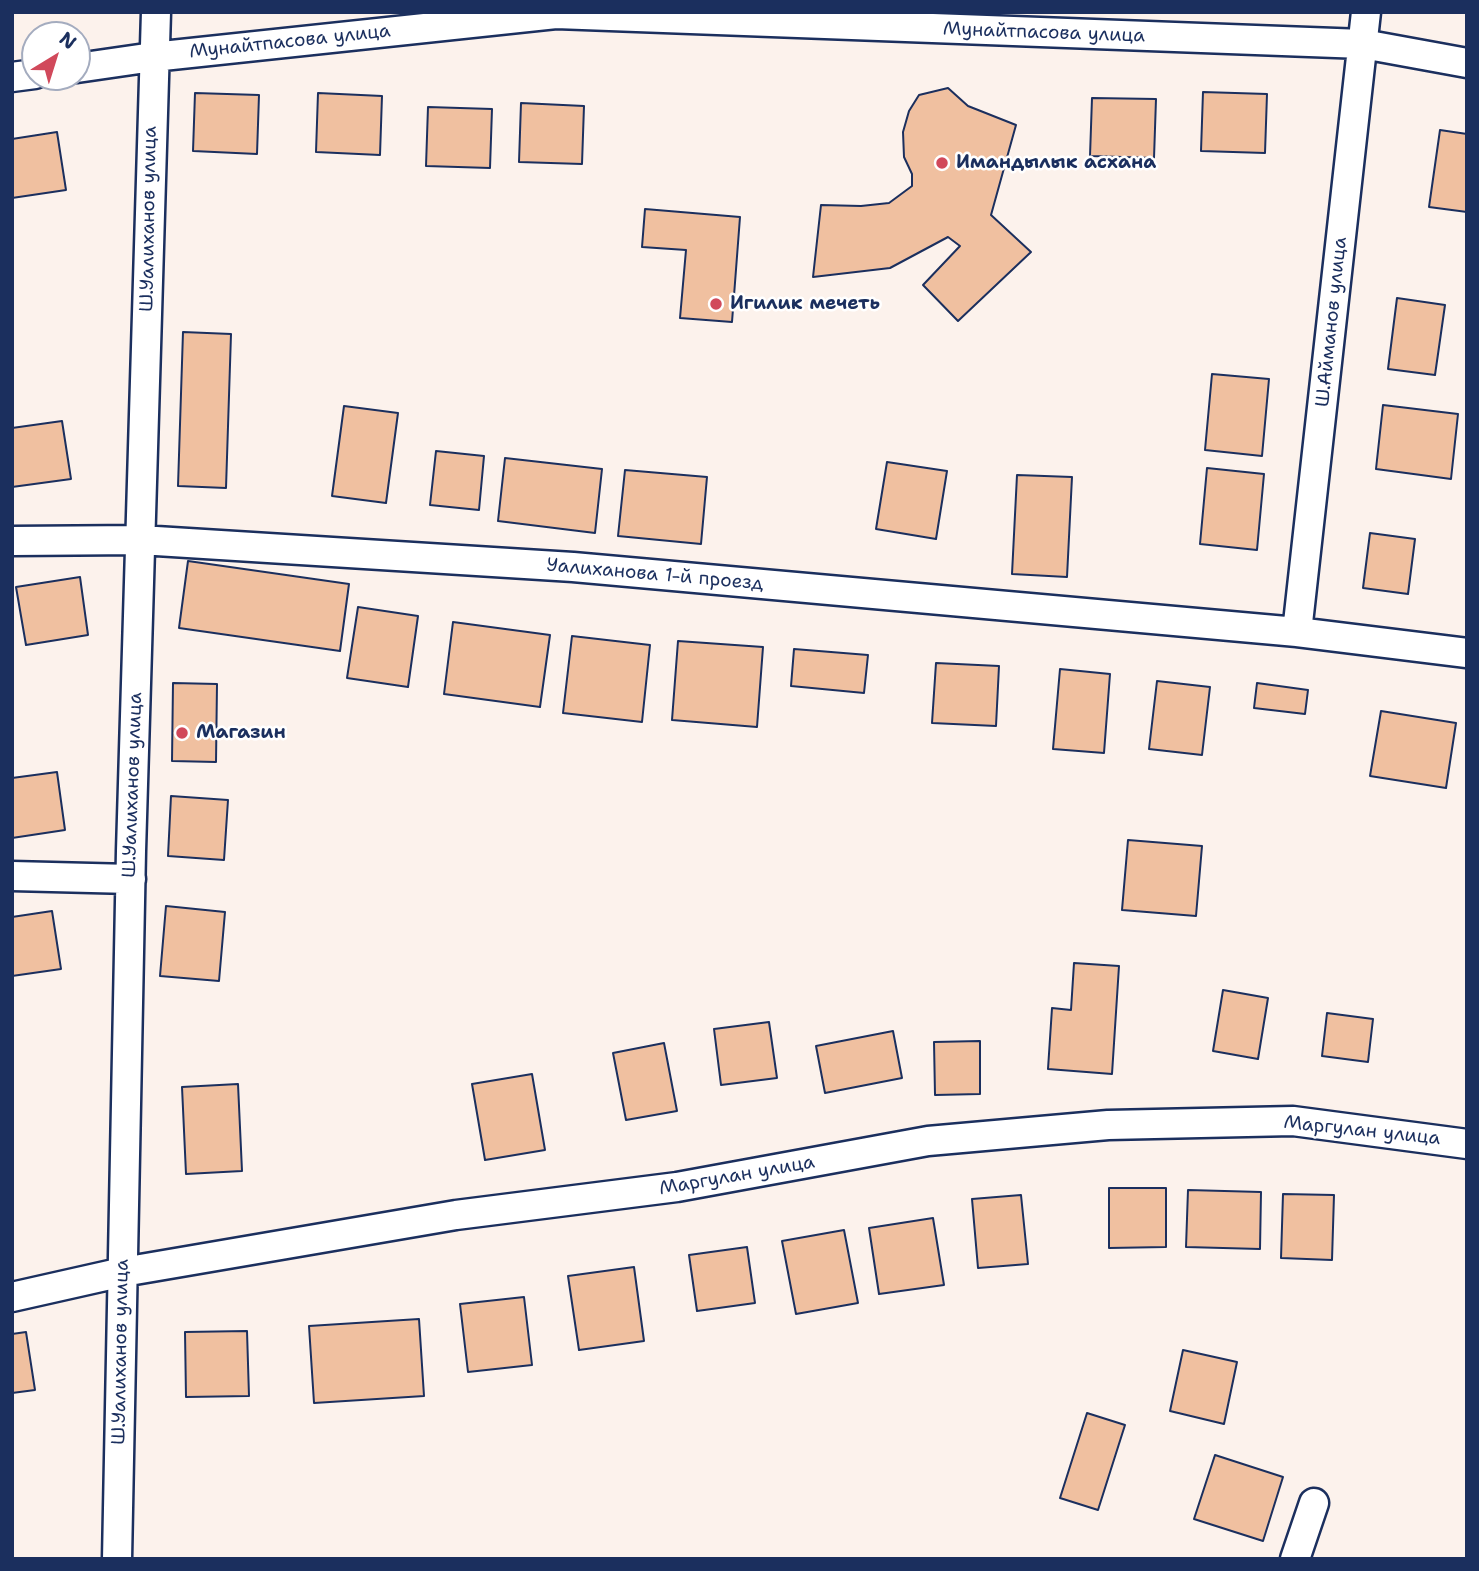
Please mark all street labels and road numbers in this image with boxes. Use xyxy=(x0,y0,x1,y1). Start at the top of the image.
street label: Мунайтпасова улица xyxy=(943,18,1145,48)
street label: Мунайтпасова улица xyxy=(188,20,392,64)
street label: Ш.Уалиханов улица xyxy=(136,126,162,312)
street label: Ш.Айманов улица xyxy=(1312,236,1352,408)
street label: Уалиханова 1-й проезд xyxy=(546,554,764,596)
street label: Ш.Уалиханов улица xyxy=(118,692,148,878)
street label: Маргулан улица xyxy=(1282,1111,1442,1151)
street label: Маргулан улица xyxy=(657,1151,817,1201)
street label: Ш.Уалиханов улица xyxy=(108,1259,134,1445)

